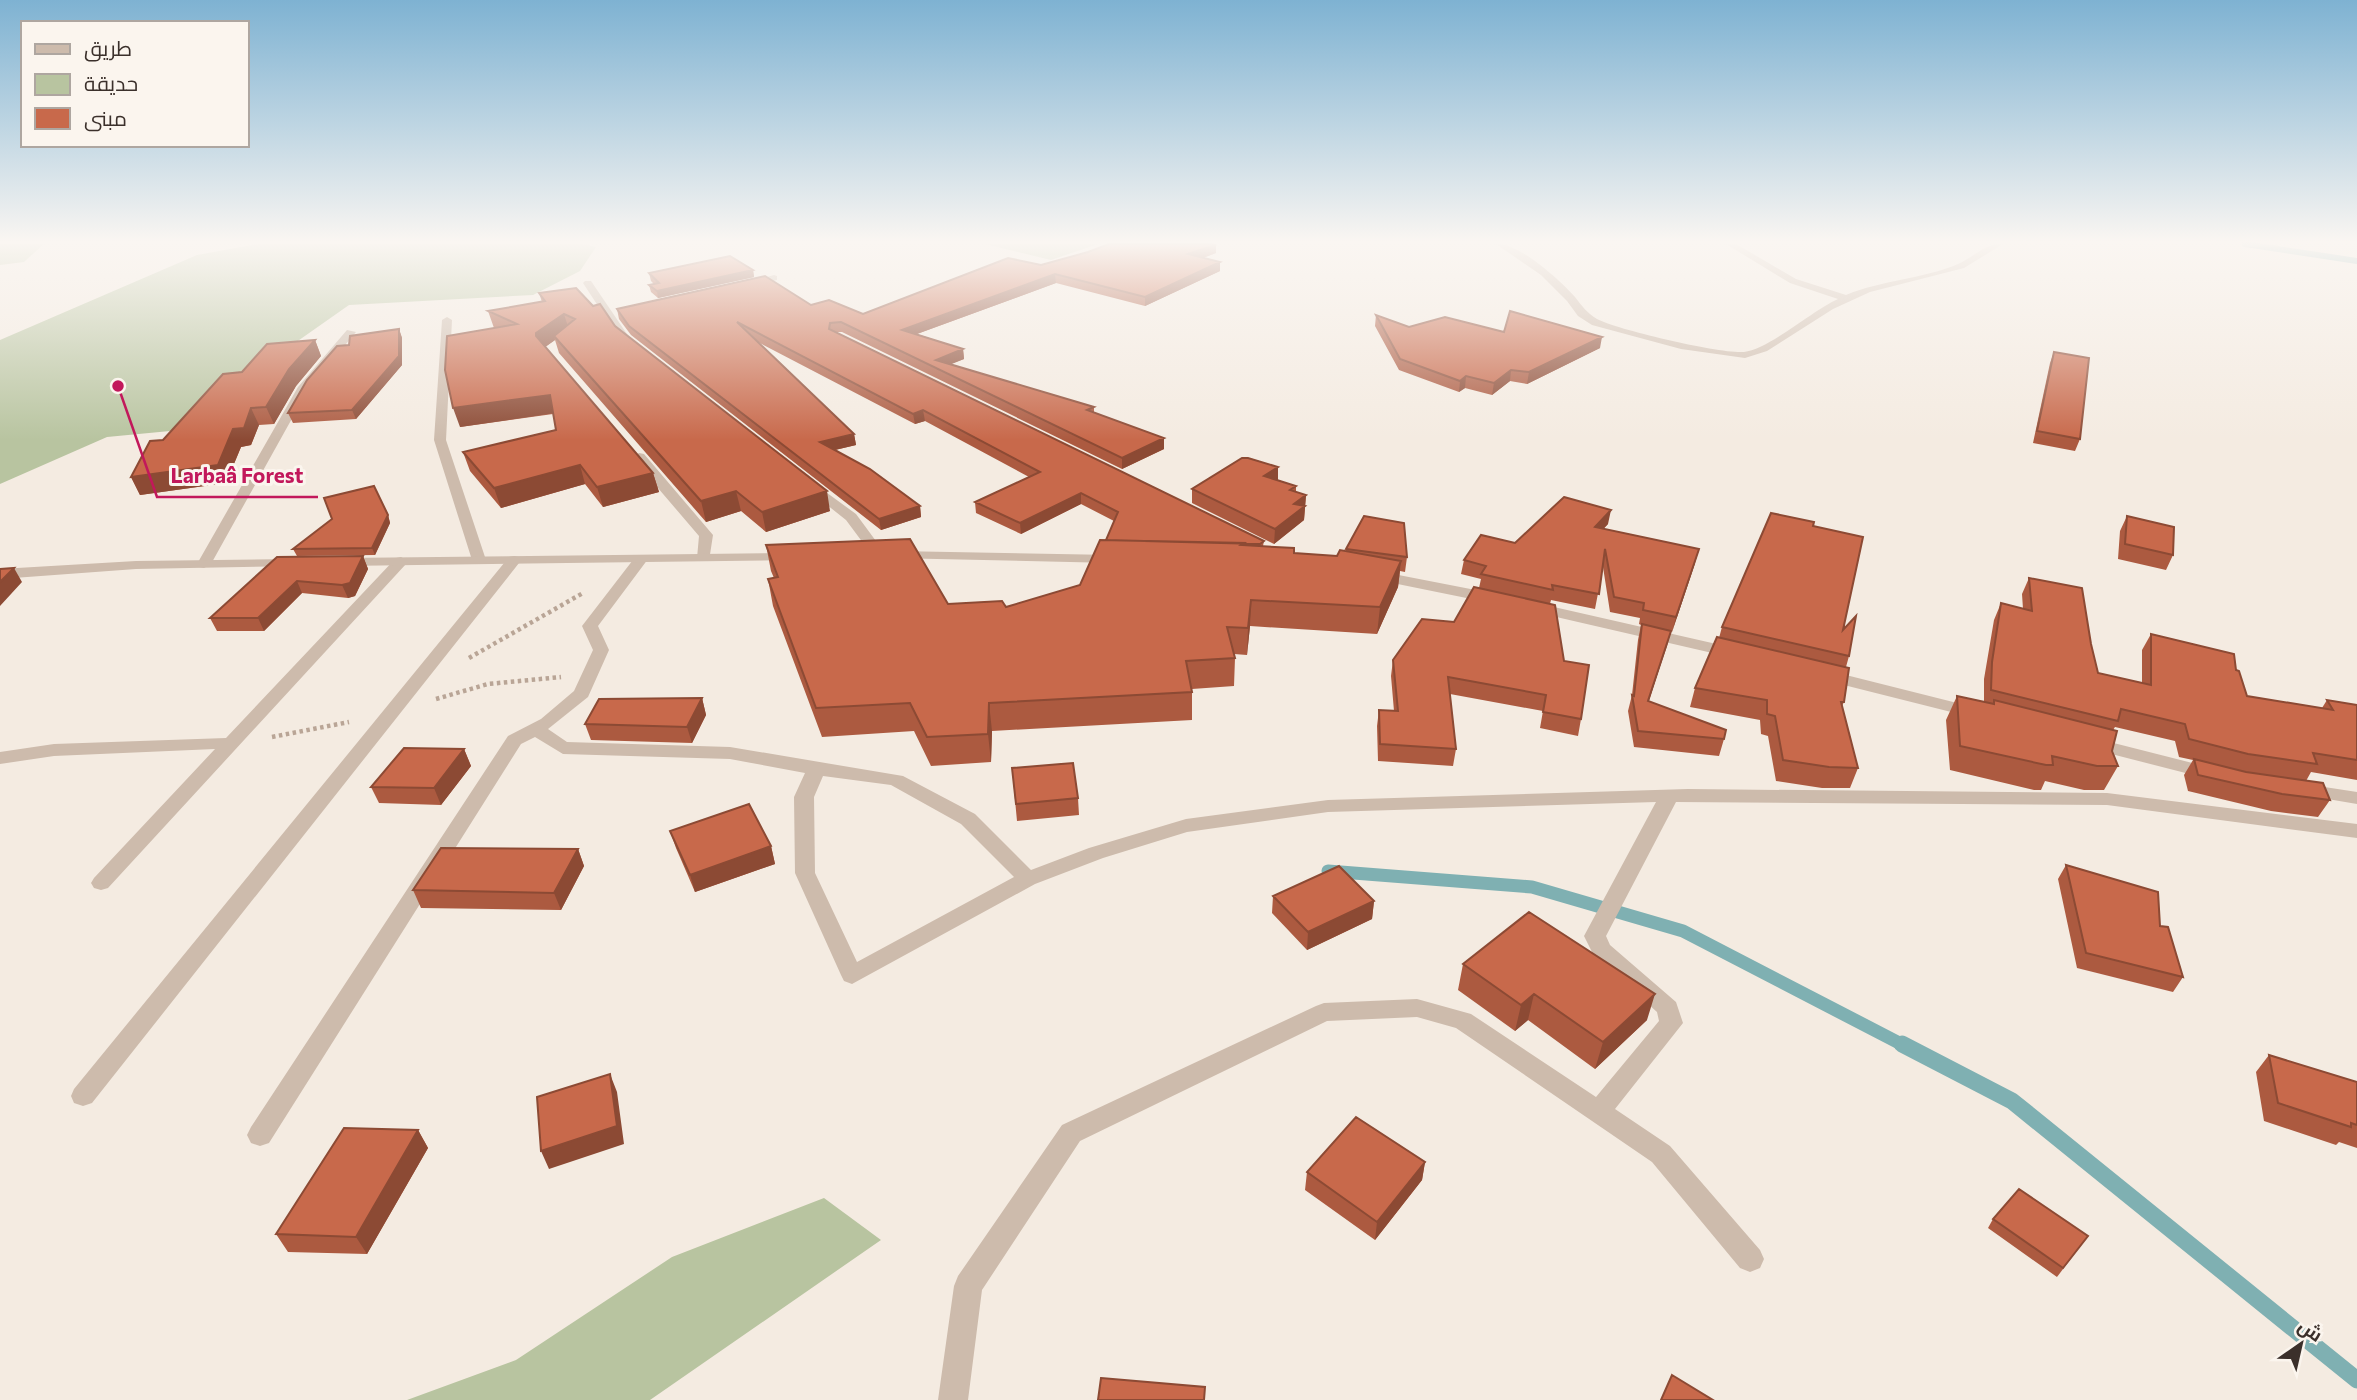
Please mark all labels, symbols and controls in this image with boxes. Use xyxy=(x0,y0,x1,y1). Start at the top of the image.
legend xyxy=(21,21,248,147)
text: طريق xyxy=(84,35,132,62)
text: حديقة xyxy=(84,70,138,95)
text: مبنى xyxy=(84,105,127,132)
callout: Larbaâ Forest xyxy=(157,455,318,497)
text: Larbaâ Forest xyxy=(171,462,304,487)
north arrow xyxy=(2266,1309,2336,1379)
text: ش xyxy=(2294,1313,2327,1347)

